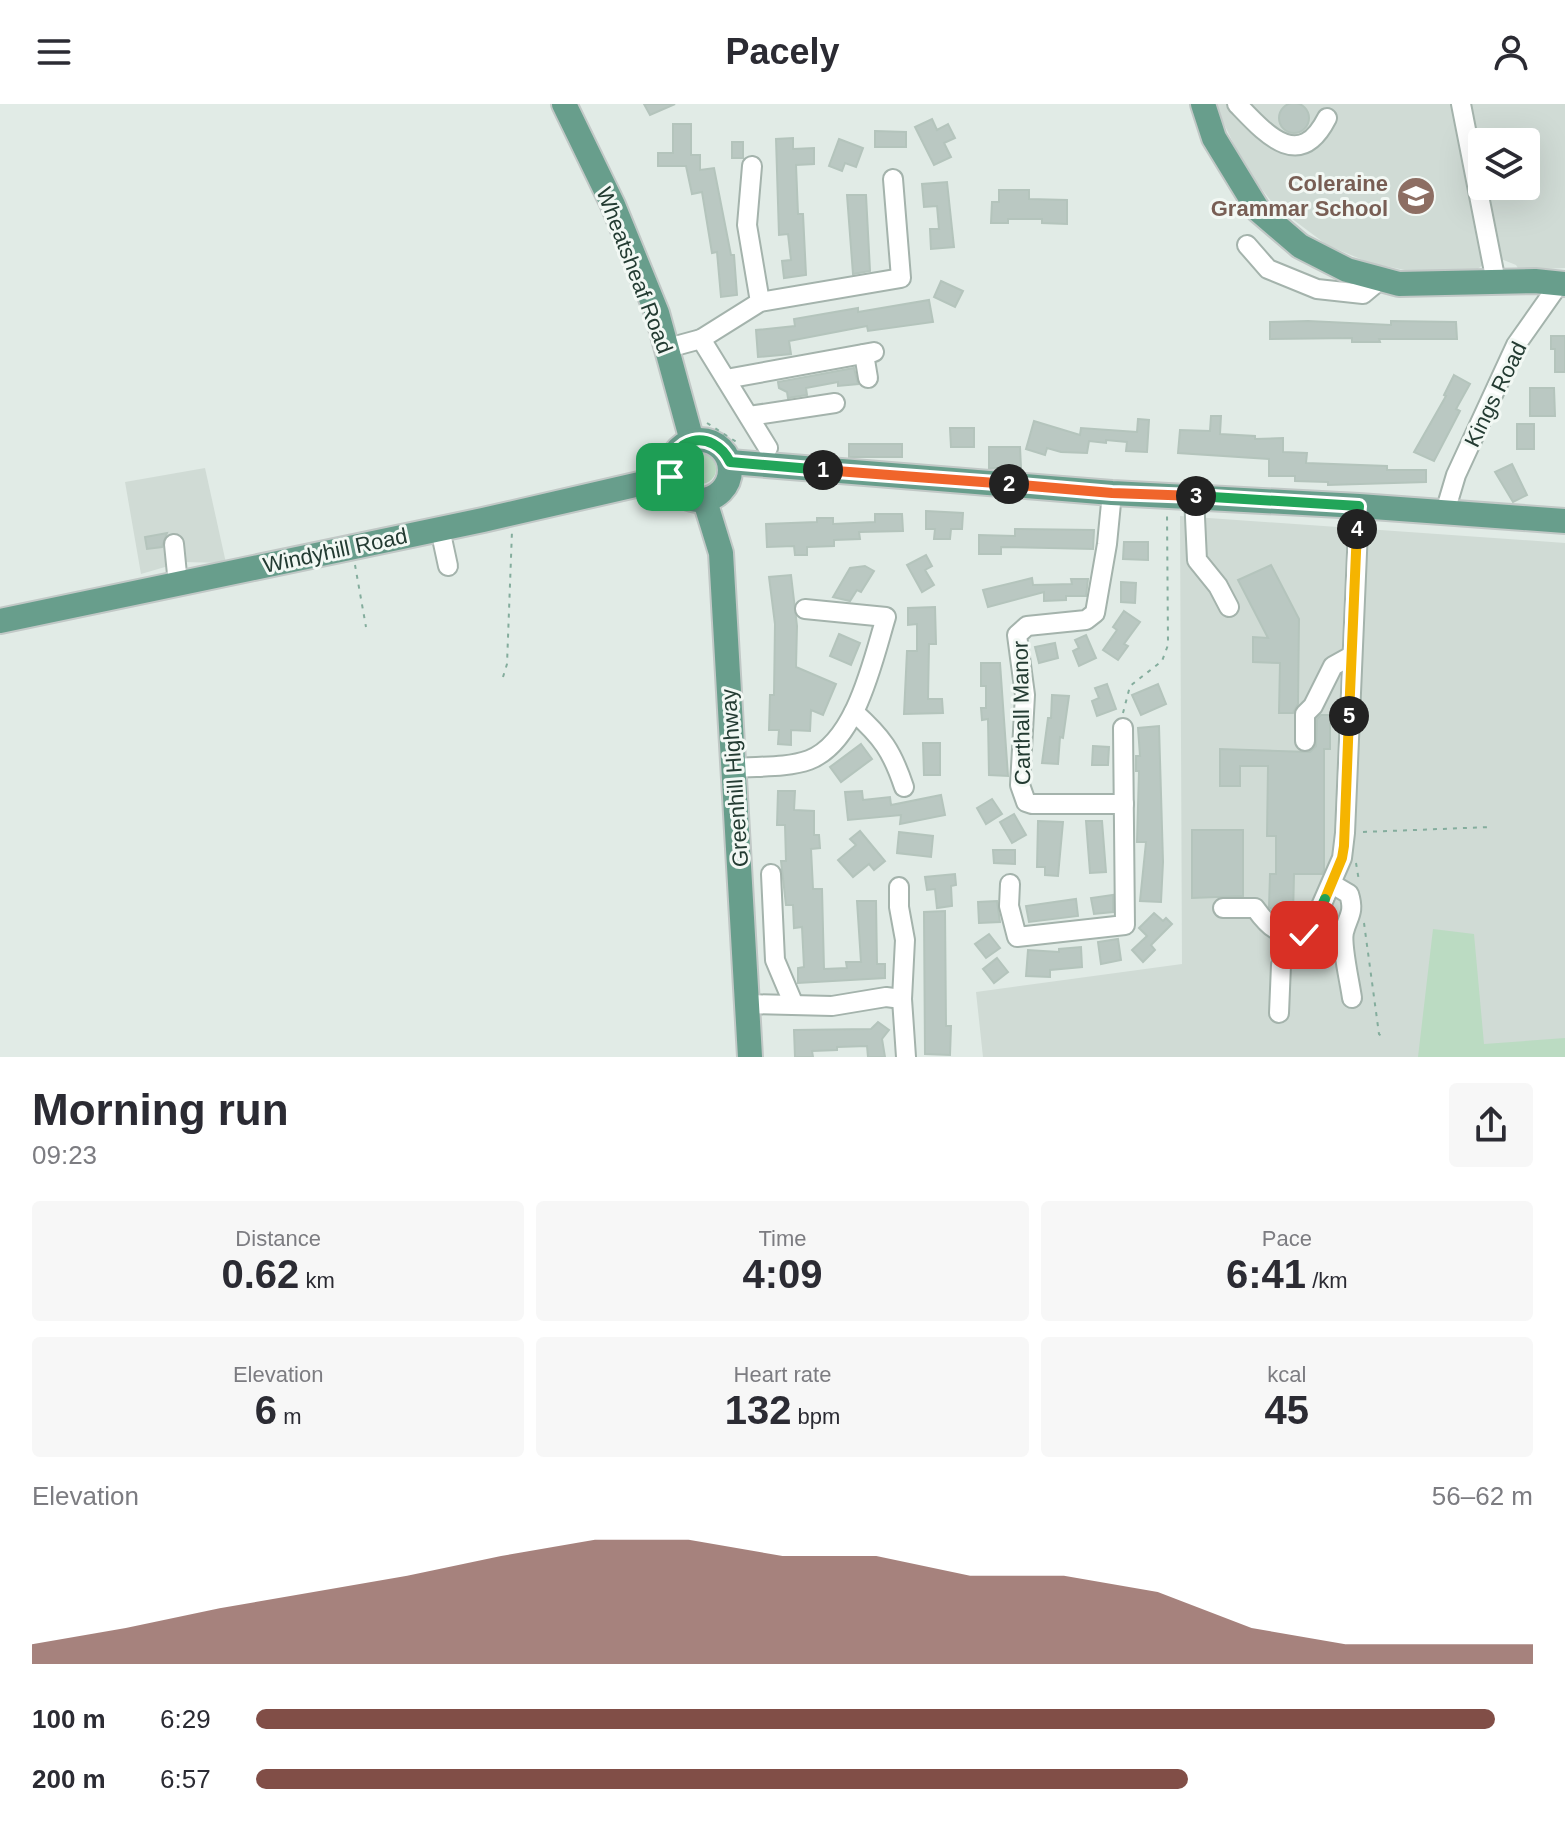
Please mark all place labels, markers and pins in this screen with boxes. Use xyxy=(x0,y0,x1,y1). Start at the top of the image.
place label: Coleraine Grammar School xyxy=(1211,171,1388,221)
school or university icon: Coleraine Grammar School xyxy=(1395,175,1437,217)
pin xyxy=(636,443,704,511)
pin: 1 xyxy=(803,450,843,490)
pin: 2 xyxy=(989,464,1029,504)
pin: 3 xyxy=(1176,476,1216,516)
pin: 4 xyxy=(1337,509,1377,549)
pin: 5 xyxy=(1329,696,1369,736)
pin xyxy=(1270,901,1338,969)

